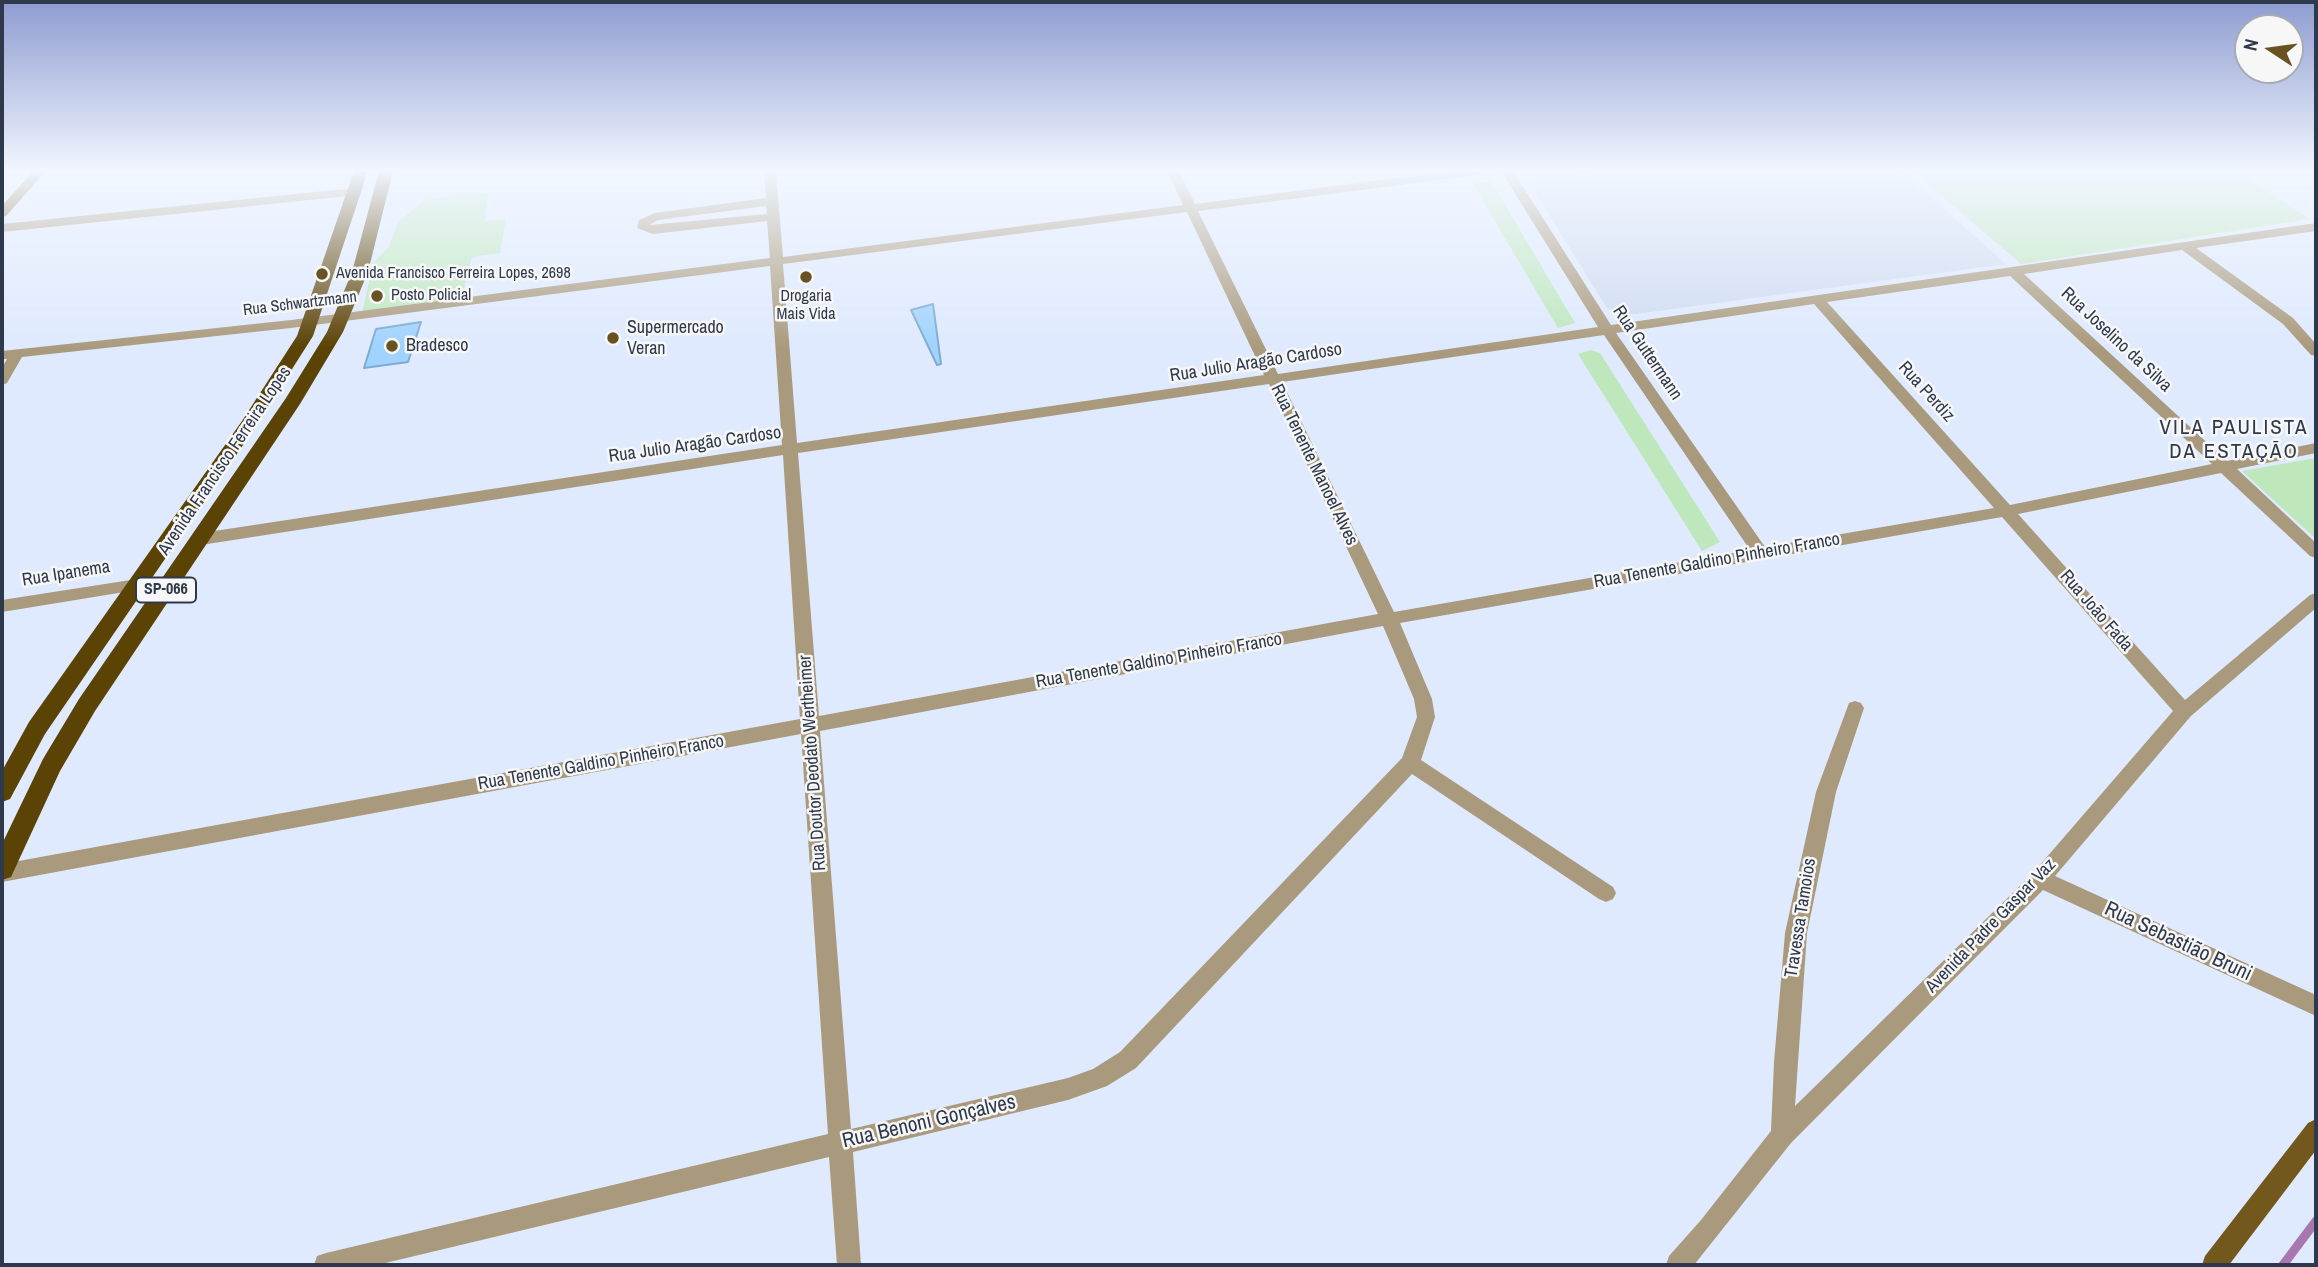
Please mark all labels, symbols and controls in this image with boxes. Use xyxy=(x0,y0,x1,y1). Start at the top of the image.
north arrow xyxy=(2234,14,2304,84)
text: N xyxy=(2237,36,2264,53)
place label: Avenida Francisco Ferreira Lopes, 2698 xyxy=(336,264,571,284)
marker: Avenida Francisco Ferreira Lopes, 2698 xyxy=(314,266,330,282)
marker: Drogaria Mais Vida xyxy=(798,269,814,285)
street label: Rua Joselino da Silva xyxy=(2056,283,2176,397)
place label: Posto Policial xyxy=(391,286,471,306)
street label: Rua Schwartzmann xyxy=(242,287,358,321)
place label: Drogaria Mais Vida xyxy=(777,287,835,325)
marker: Posto Policial xyxy=(369,288,385,304)
street label: Rua Guttermann xyxy=(1608,302,1686,404)
place label: Supermercado Veran xyxy=(627,317,724,360)
marker: Supermercado Veran xyxy=(605,330,621,346)
place label: Bradesco xyxy=(406,335,468,357)
marker: Bradesco xyxy=(384,338,400,354)
street label: Rua Julio Aragão Cardoso xyxy=(1168,339,1344,387)
street label: Rua Perdiz xyxy=(1893,357,1959,427)
street label: Avenida Francisco Ferreira Lopes xyxy=(154,363,296,559)
street label: Rua Tenente Manoel Alves xyxy=(1266,381,1362,549)
district label: VILA PAULISTA DA ESTAÇÃO xyxy=(2161,415,2307,465)
street label: Rua Julio Aragão Cardoso xyxy=(607,422,783,468)
street label: Rua Tenente Galdino Pinheiro Franco xyxy=(1592,529,1842,593)
street label: Rua Ipanema xyxy=(21,556,111,592)
street label: Rua João Fada xyxy=(2055,566,2137,656)
road number: SP-066 xyxy=(136,578,196,603)
street label: Rua Tenente Galdino Pinheiro Franco xyxy=(1034,629,1284,693)
street label: Rua Doutor Deodato Wertheimer xyxy=(795,654,831,872)
street label: Rua Tenente Galdino Pinheiro Franco xyxy=(476,731,726,795)
street label: Avenida Padre Gaspar Vaz xyxy=(1921,854,2061,998)
street label: Travessa Tamoios xyxy=(1781,857,1821,979)
street label: Rua Sebastião Bruni xyxy=(2100,897,2256,987)
street label: Rua Benoni Gonçalves xyxy=(840,1090,1018,1154)

